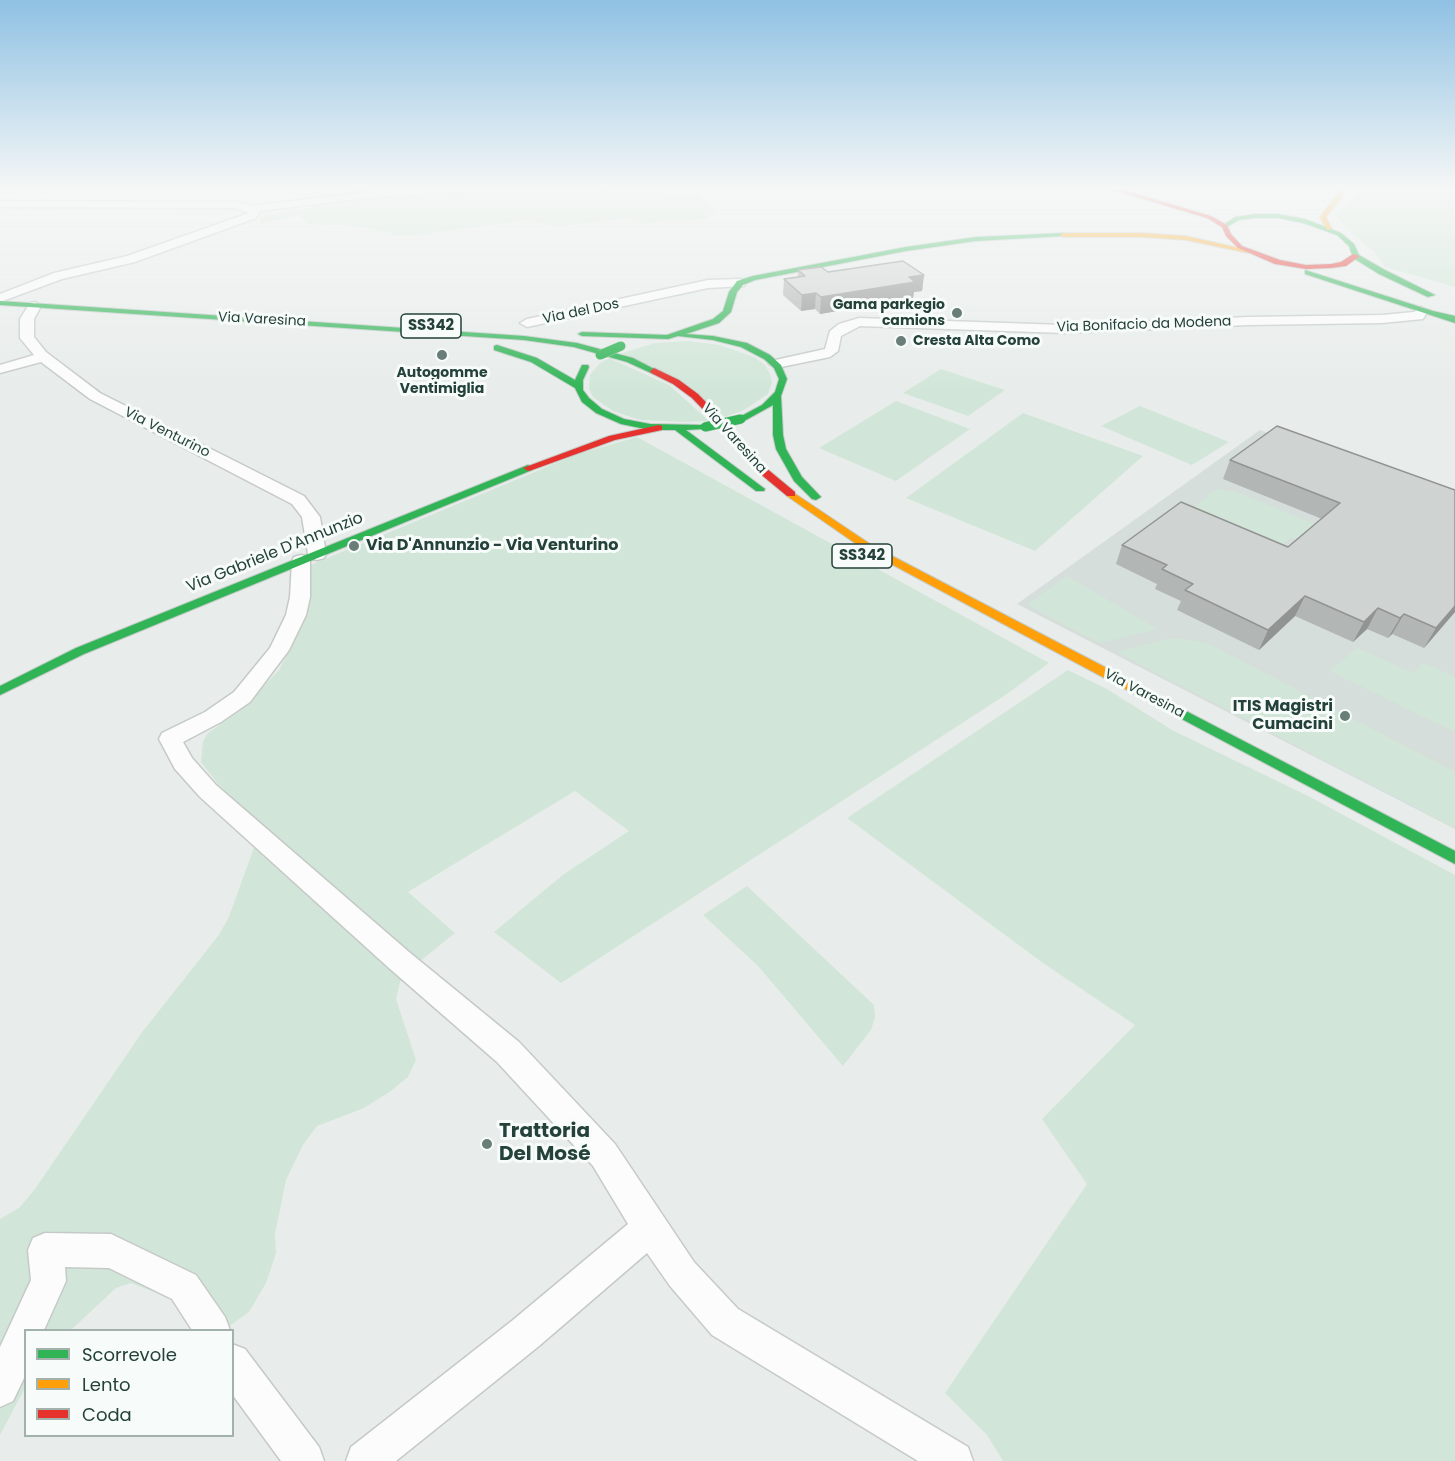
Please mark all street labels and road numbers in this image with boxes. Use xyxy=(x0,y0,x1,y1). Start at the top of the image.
street label: Via del Dos xyxy=(541,296,621,328)
street label: Via Varesina xyxy=(218,309,306,331)
road number: SS342 xyxy=(401,314,461,338)
street label: Via Bonifacio da Modena xyxy=(1056,314,1232,336)
street label: Via Varesina xyxy=(698,401,770,477)
street label: Via Venturino xyxy=(121,404,213,462)
street label: Via Gabriele D'Annunzio xyxy=(184,509,366,597)
road number: SS342 xyxy=(832,544,892,568)
street label: Via Varesina xyxy=(1101,666,1187,722)

